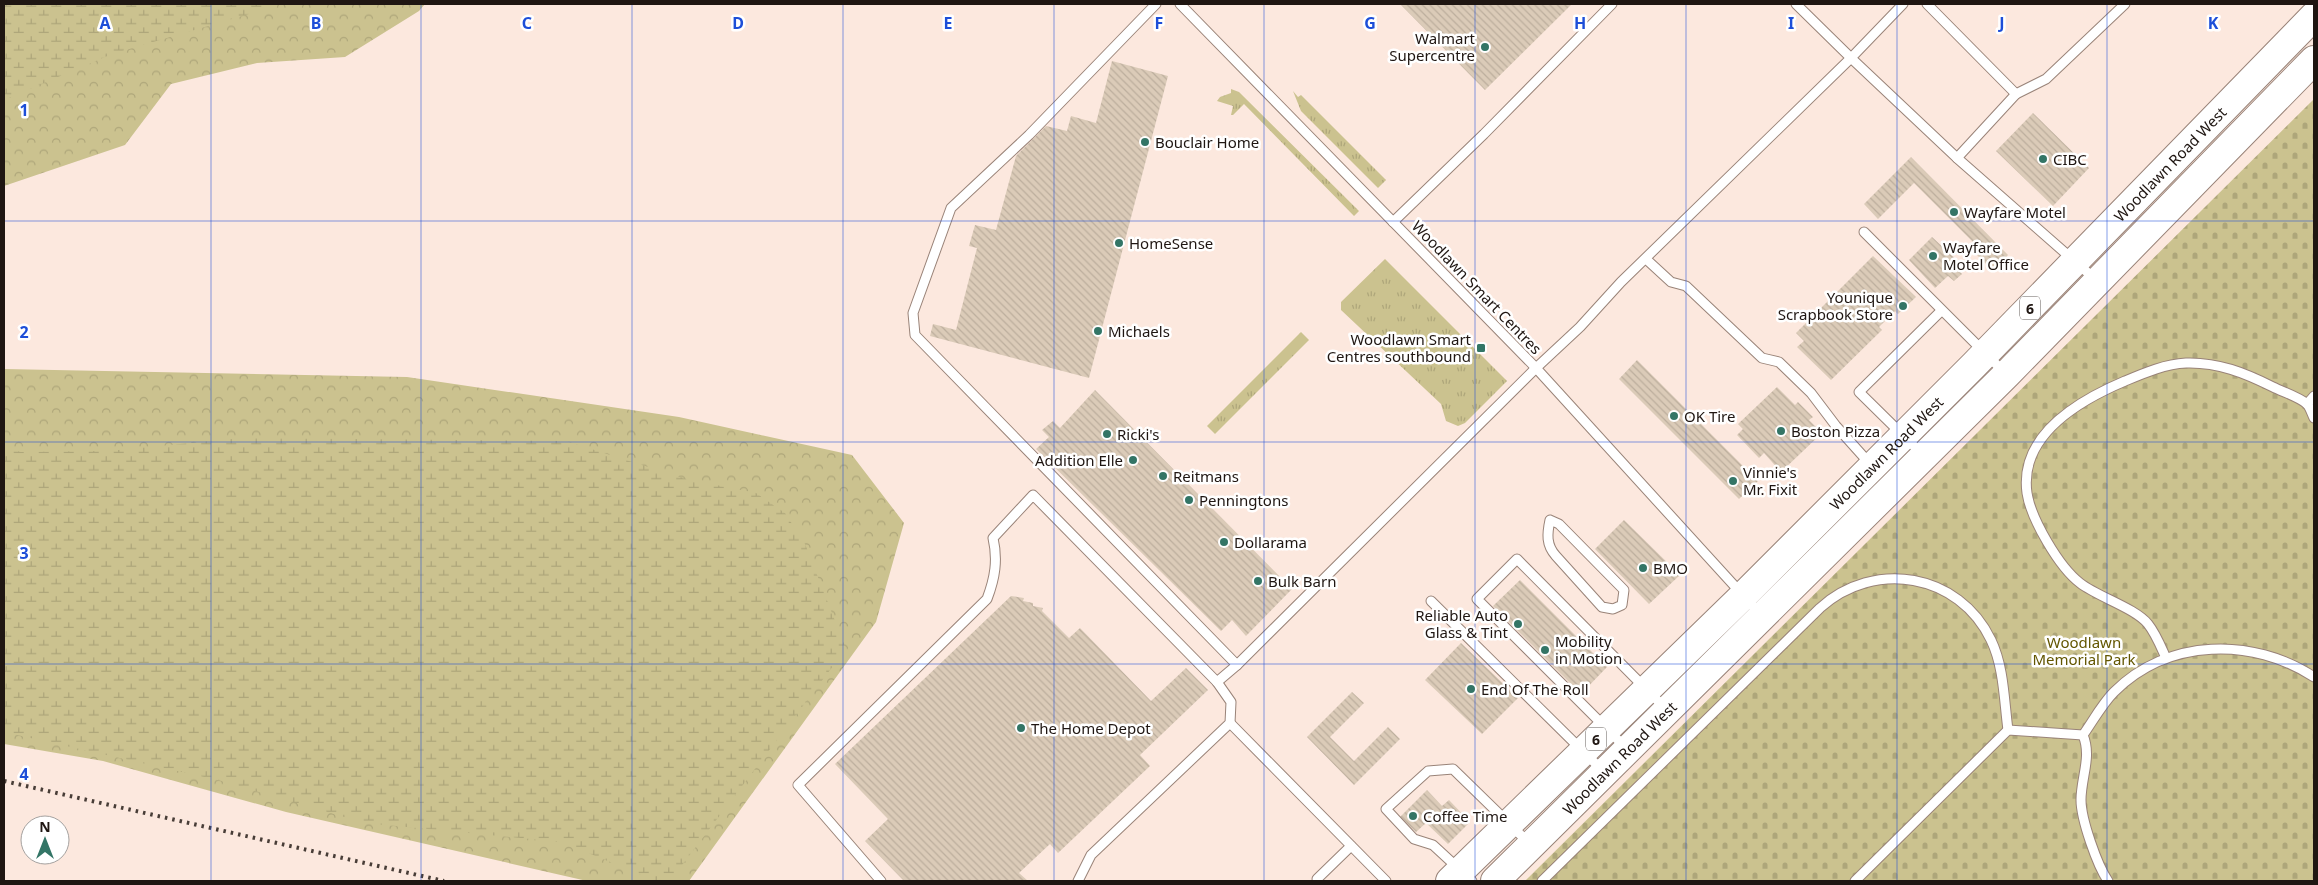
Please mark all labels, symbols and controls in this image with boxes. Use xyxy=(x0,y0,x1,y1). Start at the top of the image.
text: A xyxy=(99,12,111,34)
text: B xyxy=(311,12,321,34)
text: C xyxy=(522,12,532,34)
text: D xyxy=(732,12,744,34)
text: E xyxy=(944,12,953,34)
text: F xyxy=(1155,12,1163,34)
text: G xyxy=(1364,12,1376,34)
text: H xyxy=(1574,12,1586,34)
text: I xyxy=(1788,12,1794,34)
text: J xyxy=(1997,12,2005,34)
text: K xyxy=(2208,12,2219,34)
place label: Walmart Supercentre xyxy=(1389,28,1476,65)
marker: Walmart Supercentre xyxy=(1479,41,1491,53)
text: 1 xyxy=(19,99,29,121)
street label: Woodlawn Road West xyxy=(2109,102,2231,226)
place label: Bouclair Home xyxy=(1155,132,1259,152)
marker: Bouclair Home xyxy=(1139,136,1151,148)
place label: CIBC xyxy=(2053,149,2087,169)
marker: CIBC xyxy=(2037,153,2049,165)
place label: Wayfare Motel xyxy=(1964,202,2066,222)
marker: Wayfare Motel xyxy=(1948,206,1960,218)
street label: Woodlawn Smart Centres xyxy=(1408,216,1546,358)
place label: HomeSense xyxy=(1129,233,1213,253)
marker: HomeSense xyxy=(1113,237,1125,249)
place label: Wayfare Motel Office xyxy=(1943,237,2029,274)
marker: Wayfare Motel Office xyxy=(1927,250,1939,262)
place label: Younique Scrapbook Store xyxy=(1778,287,1893,324)
road number: 6 xyxy=(2020,296,2040,320)
marker: Younique Scrapbook Store xyxy=(1897,300,1909,312)
text: 2 xyxy=(19,321,29,343)
place label: Michaels xyxy=(1108,321,1170,341)
marker: Michaels xyxy=(1092,325,1104,337)
place label: Woodlawn Smart Centres southbound xyxy=(1327,329,1472,366)
marker: Woodlawn Smart Centres southbound xyxy=(1475,342,1487,354)
street label: Woodlawn Road West xyxy=(1825,391,1948,514)
place label: OK Tire xyxy=(1684,406,1735,426)
marker: OK Tire xyxy=(1668,410,1680,422)
place label: Boston Pizza xyxy=(1791,421,1880,441)
place label: Ricki's xyxy=(1117,424,1159,444)
marker: Boston Pizza xyxy=(1775,425,1787,437)
marker: Ricki's xyxy=(1101,428,1113,440)
place label: Addition Elle xyxy=(1035,450,1123,470)
marker: Addition Elle xyxy=(1127,454,1139,466)
place label: Vinnie's Mr. Fixit xyxy=(1743,462,1798,499)
place label: Reitmans xyxy=(1173,466,1239,486)
marker: Reitmans xyxy=(1157,470,1169,482)
marker: Vinnie's Mr. Fixit xyxy=(1727,475,1739,487)
place label: Penningtons xyxy=(1199,490,1288,510)
marker: Penningtons xyxy=(1183,494,1195,506)
place label: Dollarama xyxy=(1234,532,1307,552)
marker: Dollarama xyxy=(1218,536,1230,548)
text: 3 xyxy=(19,542,29,564)
place label: BMO xyxy=(1653,558,1688,578)
marker: BMO xyxy=(1637,562,1649,574)
place label: Bulk Barn xyxy=(1268,571,1336,591)
marker: Bulk Barn xyxy=(1252,575,1264,587)
place label: Reliable Auto Glass & Tint xyxy=(1415,605,1509,642)
marker: Reliable Auto Glass & Tint xyxy=(1512,618,1524,630)
place label: Mobility in Motion xyxy=(1555,631,1622,668)
park label: Woodlawn Memorial Park xyxy=(2032,632,2136,669)
marker: Mobility in Motion xyxy=(1539,644,1551,656)
place label: End Of The Roll xyxy=(1481,679,1589,699)
marker: End Of The Roll xyxy=(1465,683,1477,695)
street label: Woodlawn Road West xyxy=(1558,697,1681,819)
place label: The Home Depot xyxy=(1031,718,1151,738)
marker: The Home Depot xyxy=(1015,722,1027,734)
road number: 6 xyxy=(1586,728,1606,751)
text: 4 xyxy=(19,763,29,785)
place label: Coffee Time xyxy=(1423,806,1507,826)
marker: Coffee Time xyxy=(1407,810,1419,822)
north arrow xyxy=(20,815,70,865)
text: N xyxy=(39,817,51,836)

